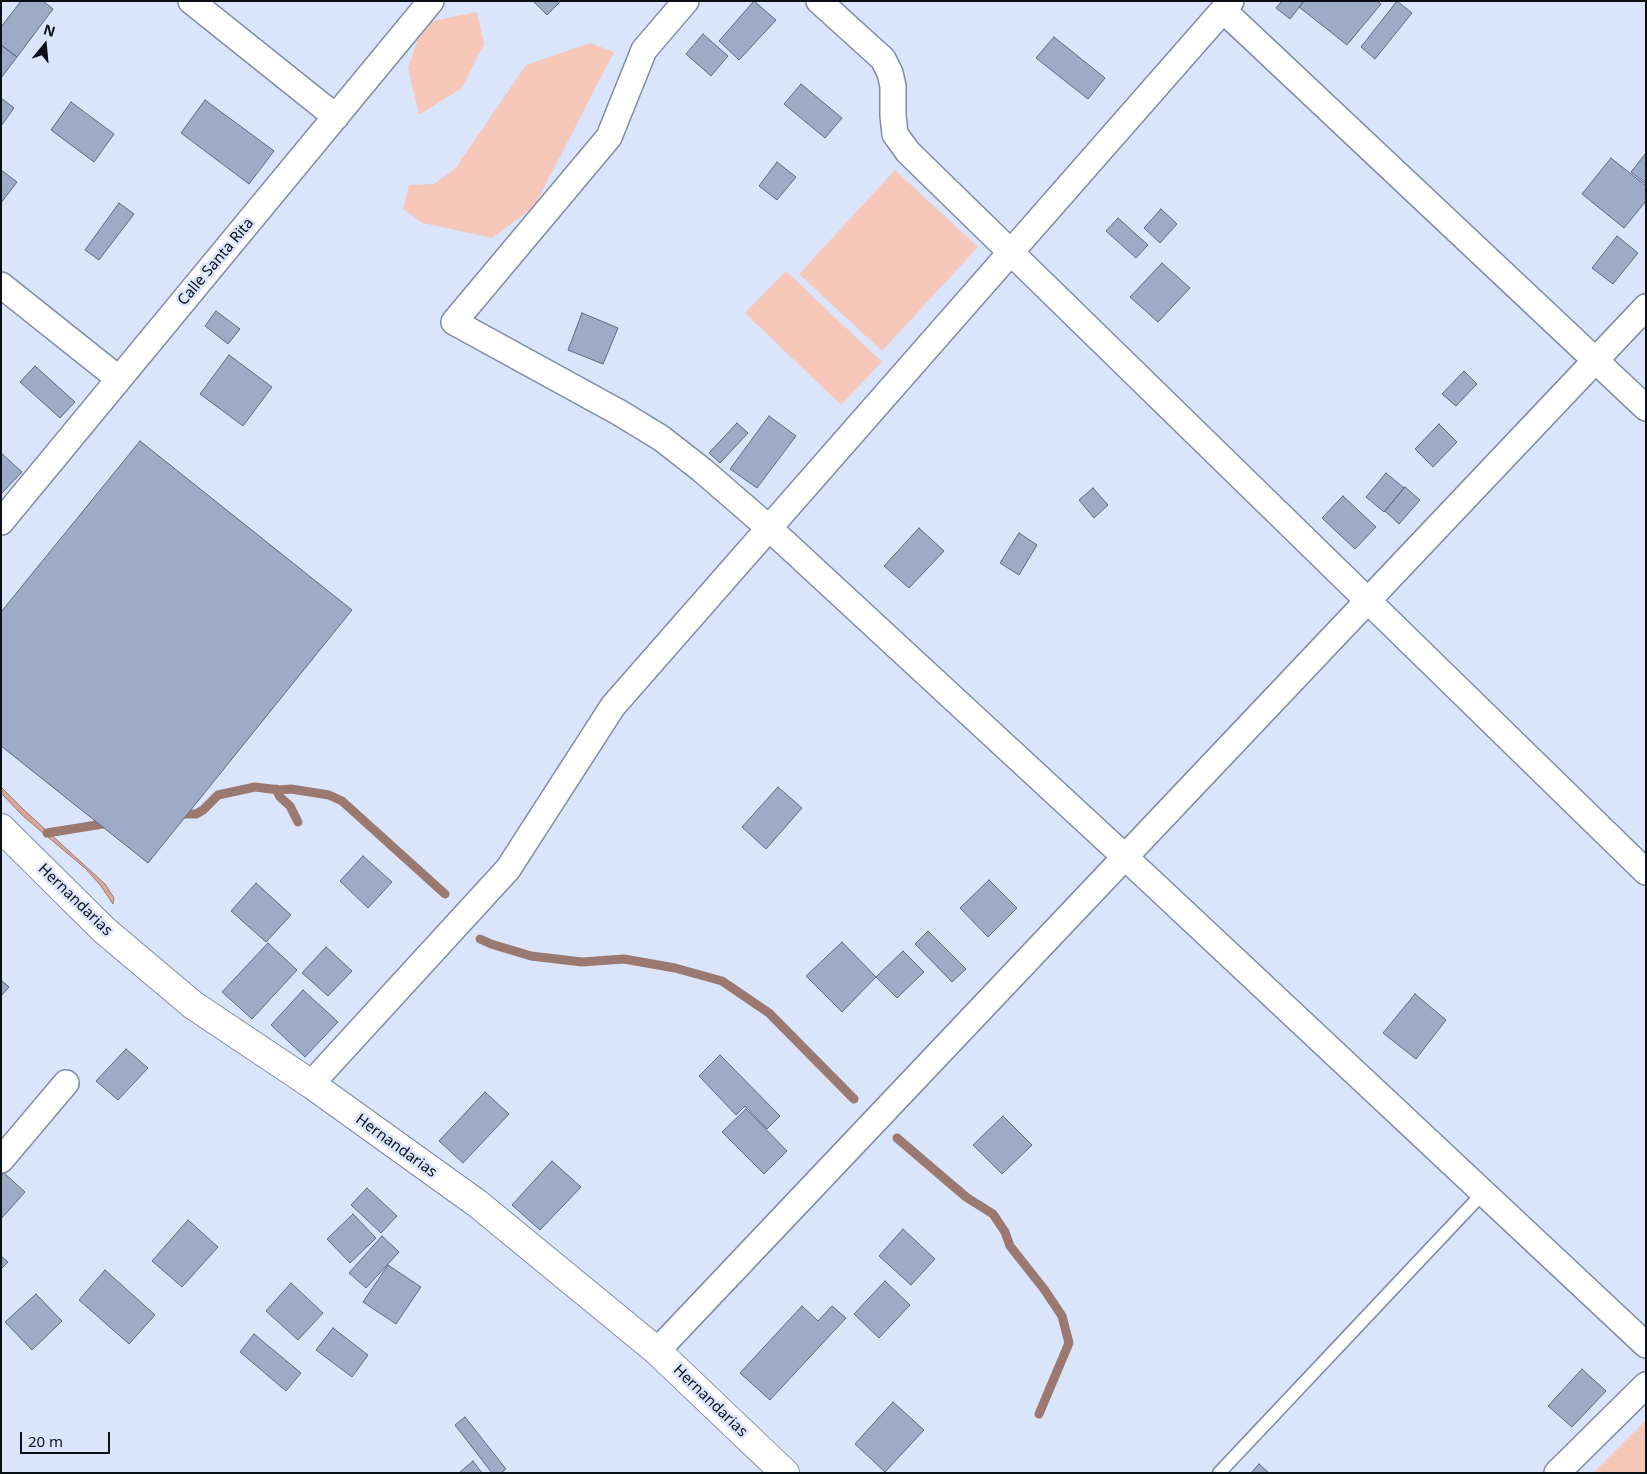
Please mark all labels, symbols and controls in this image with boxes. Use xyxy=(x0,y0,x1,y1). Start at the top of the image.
text: N xyxy=(41,19,58,41)
north arrow xyxy=(20,20,70,70)
street label: Calle Santa Rita xyxy=(174,215,258,309)
street label: Hernandarias xyxy=(34,860,116,940)
street label: Hernandarias xyxy=(352,1110,440,1182)
street label: Hernandarias xyxy=(669,1361,751,1441)
scale bar xyxy=(22,1422,112,1454)
text: 20 m xyxy=(28,1431,63,1451)

